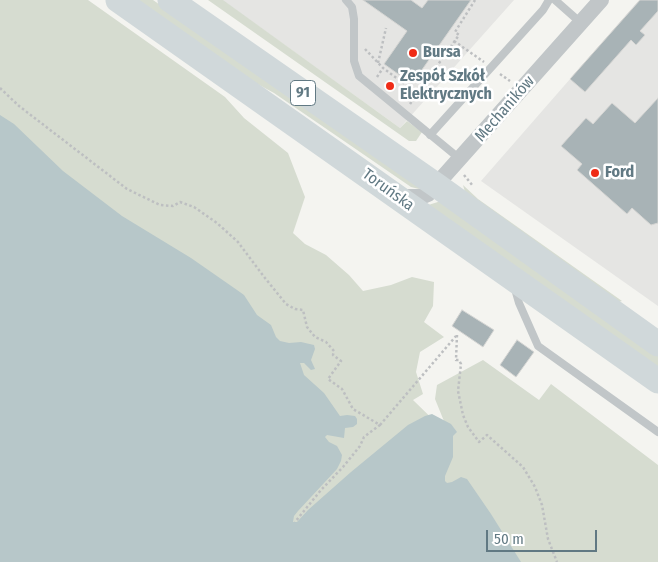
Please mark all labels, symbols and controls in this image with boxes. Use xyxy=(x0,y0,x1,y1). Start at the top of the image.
place label: Bursa xyxy=(423,43,461,63)
marker: Bursa xyxy=(407,47,419,59)
place label: Zespół Szkół Elektrycznych xyxy=(400,67,492,105)
street label: Mechaników xyxy=(471,72,539,146)
road number: 91 xyxy=(290,80,316,106)
marker: Zespół Szkół Elektrycznych xyxy=(384,80,396,92)
place label: Ford xyxy=(605,163,634,183)
street label: Toruńska xyxy=(358,165,418,215)
marker: Ford xyxy=(589,167,601,179)
scale bar xyxy=(488,520,599,552)
text: 50 m xyxy=(494,530,524,548)

